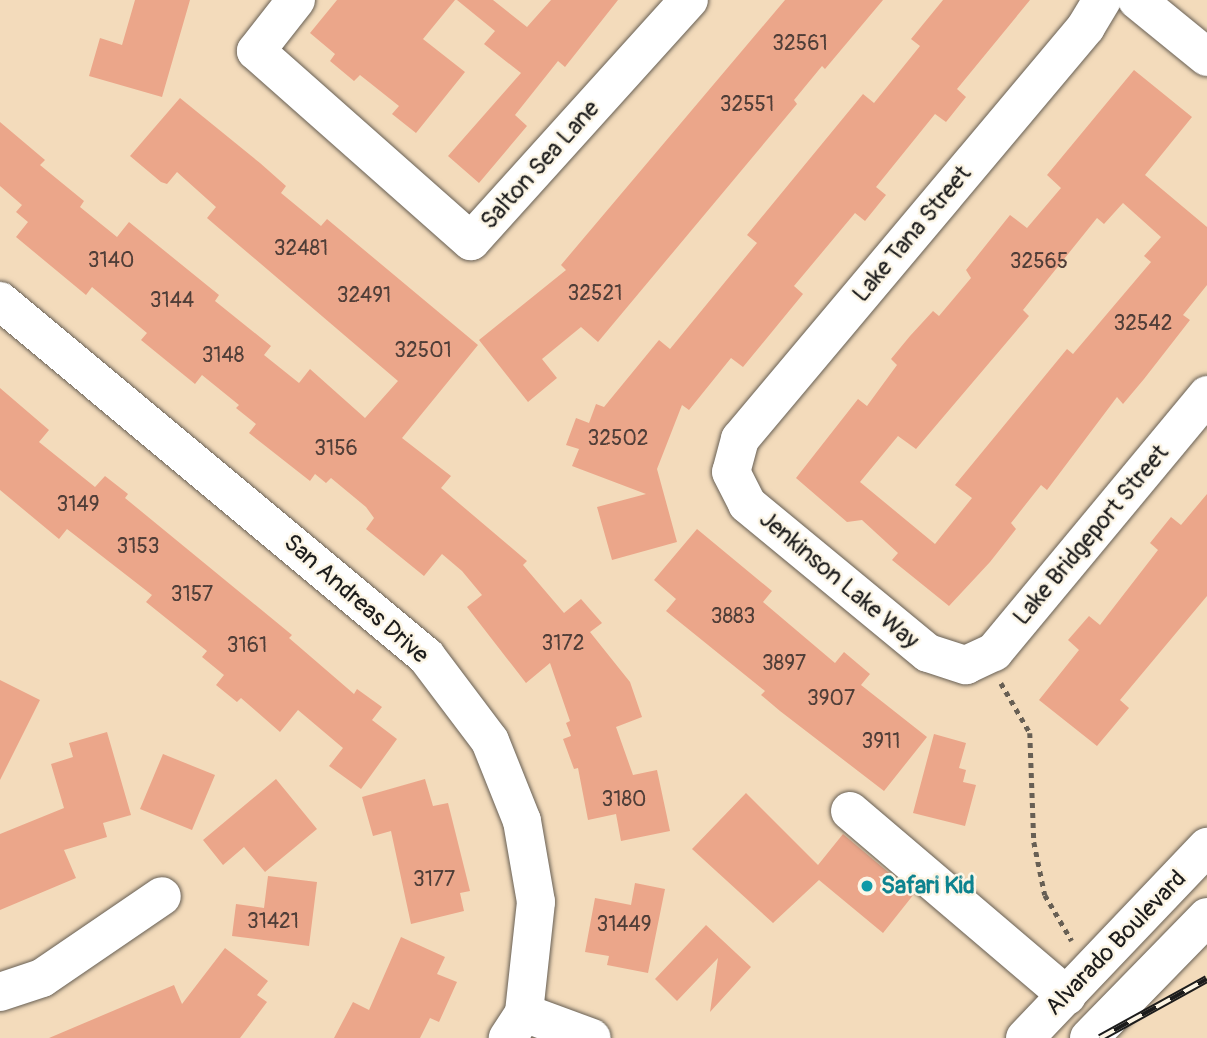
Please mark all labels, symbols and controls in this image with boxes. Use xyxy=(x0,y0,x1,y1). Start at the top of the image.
house number: 32561 xyxy=(772,31,828,57)
house number: 32551 xyxy=(720,92,774,118)
street label: Salton Sea Lane xyxy=(475,95,605,235)
street label: Lake Tana Street xyxy=(847,160,977,308)
house number: 32481 xyxy=(274,236,328,262)
house number: 3140 xyxy=(88,248,134,274)
house number: 32565 xyxy=(1010,249,1068,275)
house number: 32521 xyxy=(568,281,622,307)
house number: 32491 xyxy=(337,283,391,309)
house number: 3144 xyxy=(150,288,194,314)
house number: 32542 xyxy=(1114,311,1172,337)
house number: 32501 xyxy=(394,338,452,364)
house number: 3148 xyxy=(202,343,244,369)
house number: 32502 xyxy=(588,426,648,452)
house number: 3156 xyxy=(314,436,358,462)
street label: Lake Bridgeport Street xyxy=(1007,439,1175,631)
house number: 3149 xyxy=(57,492,99,518)
street label: Jenkinson Lake Way xyxy=(753,505,925,655)
street label: San Andreas Drive xyxy=(278,528,434,670)
house number: 3153 xyxy=(116,534,160,560)
house number: 3157 xyxy=(171,582,213,608)
house number: 3883 xyxy=(711,604,755,630)
house number: 3172 xyxy=(542,631,584,657)
house number: 3161 xyxy=(227,633,267,659)
house number: 3897 xyxy=(762,651,806,677)
house number: 3907 xyxy=(807,686,855,712)
house number: 3911 xyxy=(862,729,900,755)
house number: 3180 xyxy=(602,787,646,813)
street label: Alvarado Boulevard xyxy=(1040,865,1192,1021)
house number: 3177 xyxy=(413,867,455,893)
place label: Safari Kid xyxy=(881,872,975,900)
marker: Safari Kid xyxy=(859,878,875,894)
house number: 31421 xyxy=(247,909,299,935)
house number: 31449 xyxy=(596,912,652,938)

